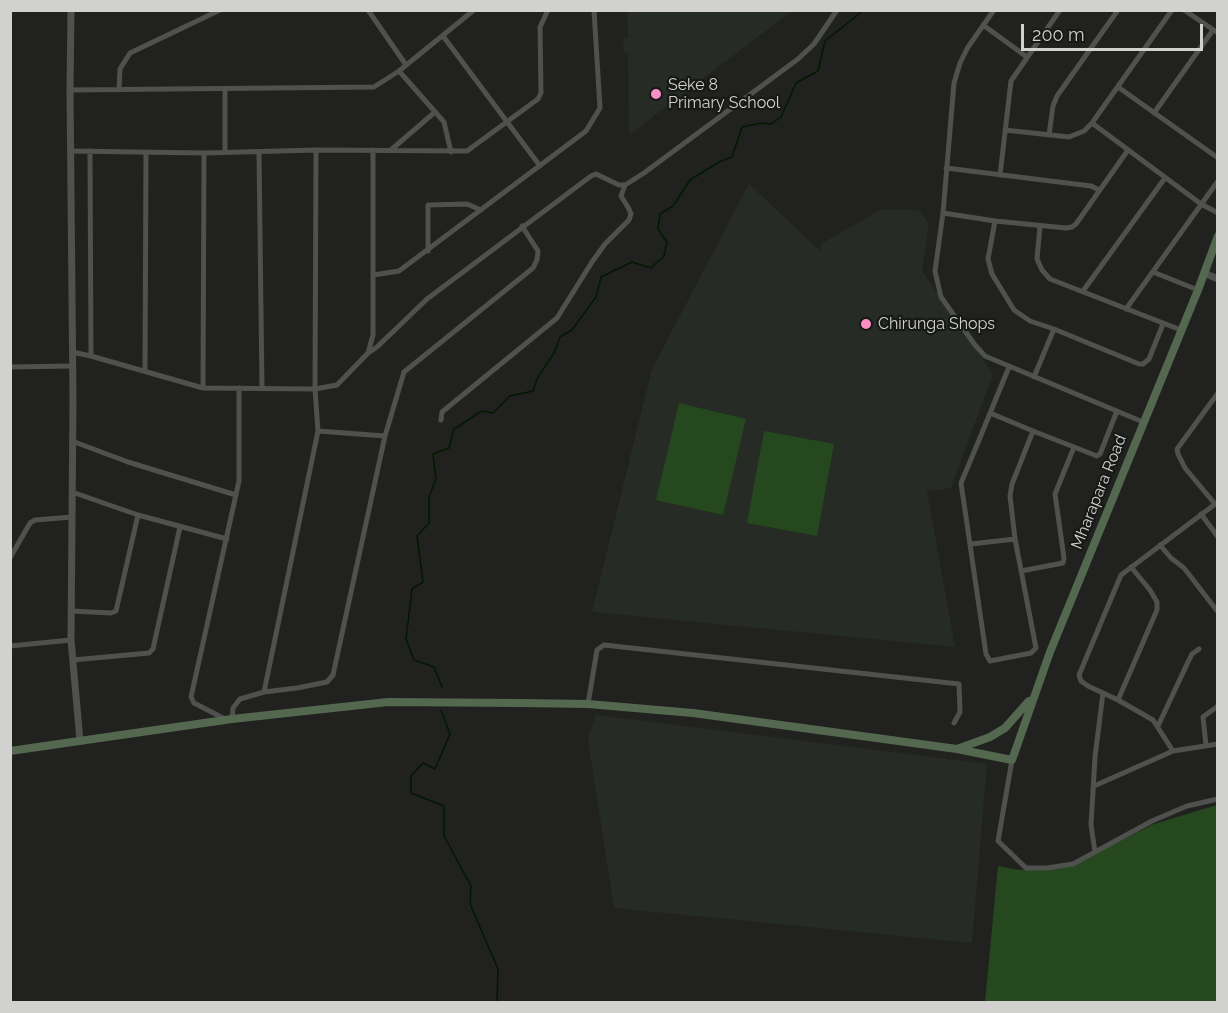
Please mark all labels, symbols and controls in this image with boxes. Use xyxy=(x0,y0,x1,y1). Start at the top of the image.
scale bar xyxy=(1024,12,1206,50)
text: 200 m xyxy=(1032,24,1085,45)
place label: Seke 8 Primary School xyxy=(668,75,780,113)
marker: Seke 8 Primary School xyxy=(649,87,663,101)
place label: Chirunga Shops xyxy=(878,314,995,334)
marker: Chirunga Shops xyxy=(859,317,873,331)
street label: Mharapara Road xyxy=(1067,432,1131,552)

